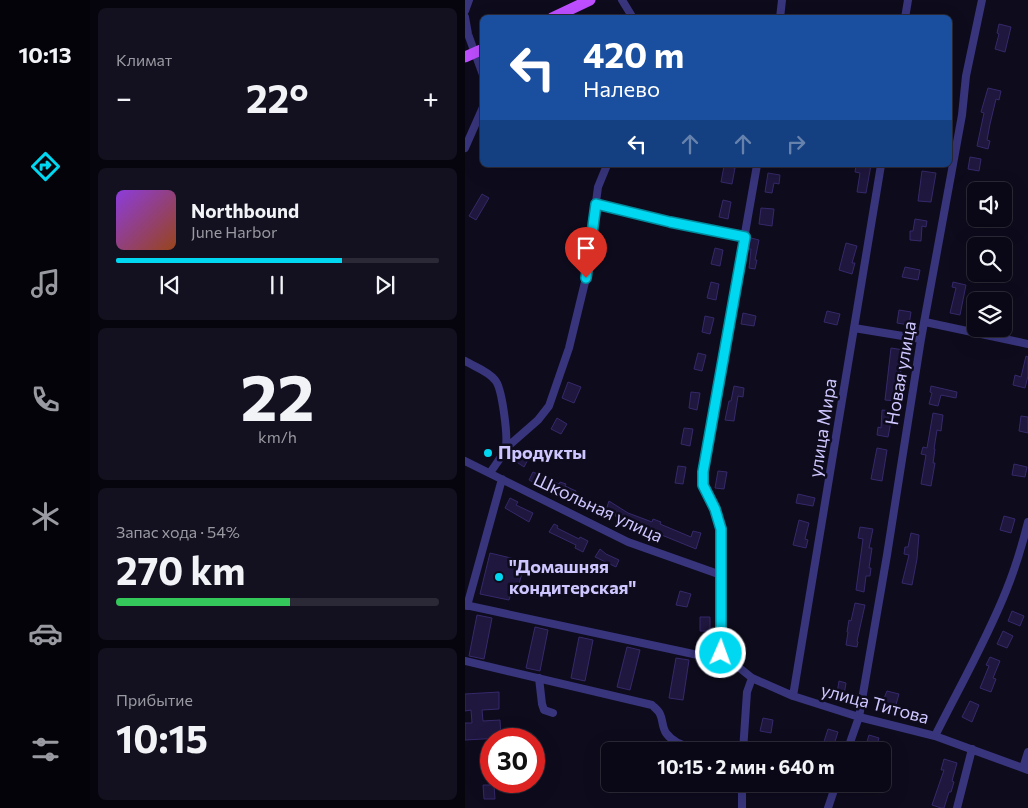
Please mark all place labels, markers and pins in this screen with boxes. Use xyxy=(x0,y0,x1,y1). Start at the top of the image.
pin xyxy=(565,227,607,278)
place label: Продукты xyxy=(498,441,586,463)
marker: Продукты xyxy=(482,447,494,459)
place label: "Домашняя кондитерская" xyxy=(509,555,637,598)
marker: "Домашняя кондитерская" xyxy=(493,571,505,583)

